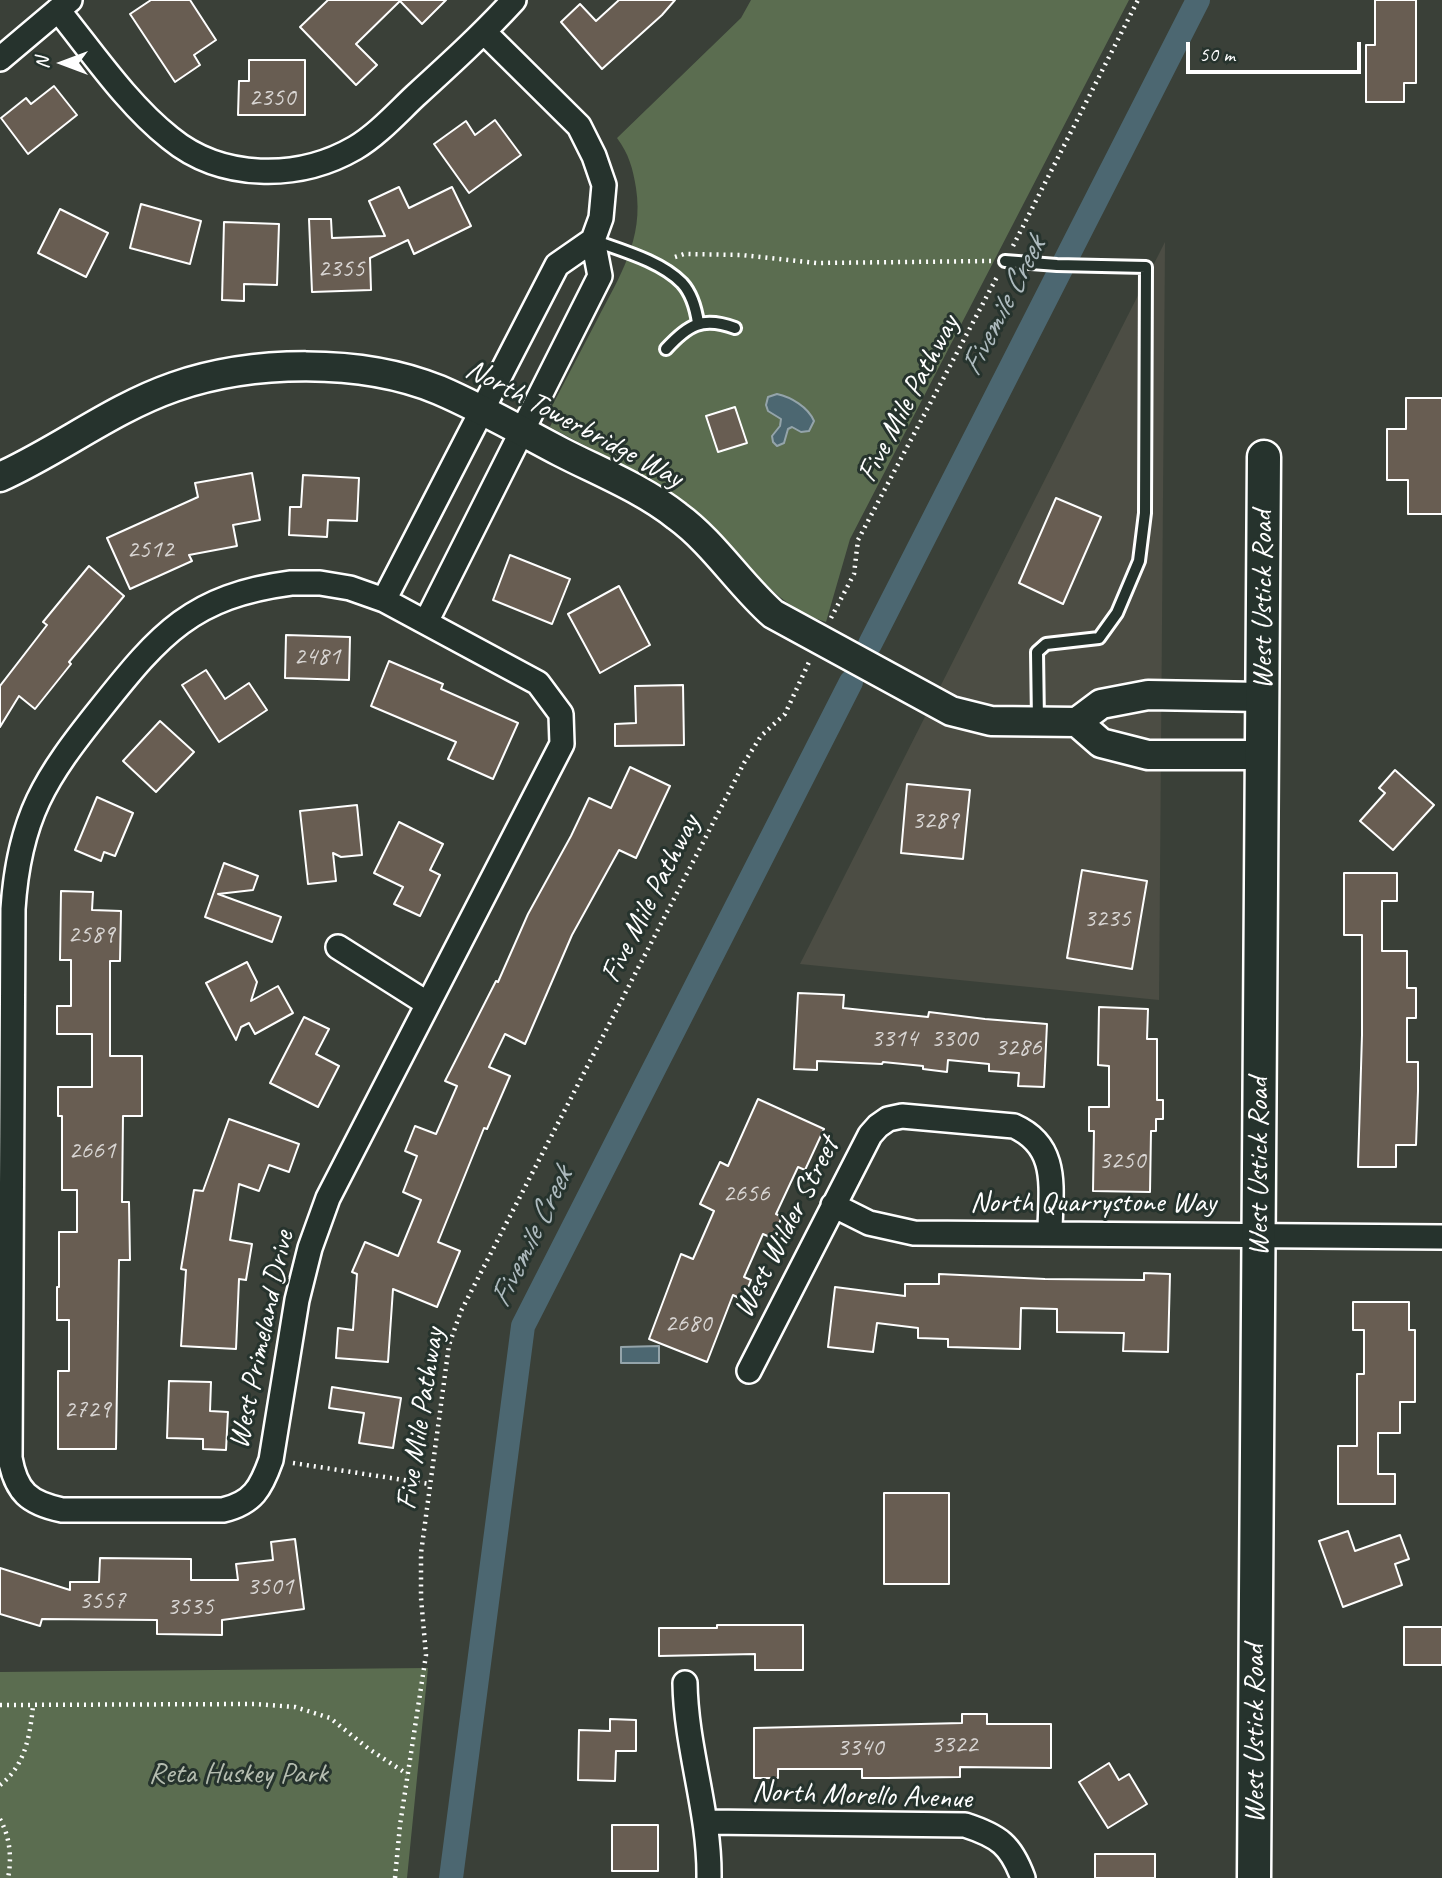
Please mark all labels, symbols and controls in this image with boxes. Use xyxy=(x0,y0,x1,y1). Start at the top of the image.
north arrow xyxy=(28,28,98,98)
scale bar xyxy=(1190,28,1365,72)
text: 50 m xyxy=(1199,41,1235,67)
text: N xyxy=(30,57,54,69)
house number: 2350 xyxy=(249,82,295,114)
water label: Fivemile Creek xyxy=(953,231,1055,383)
house number: 2355 xyxy=(318,253,364,285)
street label: Five Mile Pathway xyxy=(850,310,968,488)
street label: North Towerbridge Way xyxy=(459,352,689,496)
street label: West Ustick Road xyxy=(1245,510,1281,690)
house number: 2512 xyxy=(127,534,173,566)
house number: 2481 xyxy=(294,641,340,673)
house number: 3289 xyxy=(912,805,958,837)
street label: Five Mile Pathway xyxy=(593,809,709,989)
house number: 3235 xyxy=(1084,903,1130,935)
house number: 2589 xyxy=(68,919,114,951)
house number: 3314 xyxy=(871,1023,917,1055)
house number: 3300 xyxy=(931,1023,977,1055)
house number: 3286 xyxy=(995,1032,1041,1064)
street label: West Ustick Road xyxy=(1241,1077,1277,1257)
street label: West Wilder Street xyxy=(726,1132,848,1324)
house number: 2661 xyxy=(69,1135,115,1167)
house number: 3250 xyxy=(1099,1145,1145,1177)
water label: Fivemile Creek xyxy=(482,1162,582,1314)
house number: 2656 xyxy=(723,1178,769,1210)
street label: North Quarrystone Way xyxy=(970,1185,1216,1221)
street label: West Primeland Drive xyxy=(221,1228,303,1452)
house number: 2680 xyxy=(665,1308,711,1340)
street label: Five Mile Pathway xyxy=(389,1326,453,1512)
house number: 2729 xyxy=(64,1394,110,1426)
house number: 3501 xyxy=(247,1571,293,1603)
house number: 3557 xyxy=(79,1585,125,1617)
house number: 3535 xyxy=(167,1591,213,1623)
street label: West Ustick Road xyxy=(1237,1644,1273,1824)
house number: 3322 xyxy=(931,1729,977,1761)
house number: 3340 xyxy=(837,1732,883,1764)
park label: Reta Huskey Park xyxy=(149,1756,327,1792)
street label: North Morello Avenue xyxy=(752,1774,972,1818)

